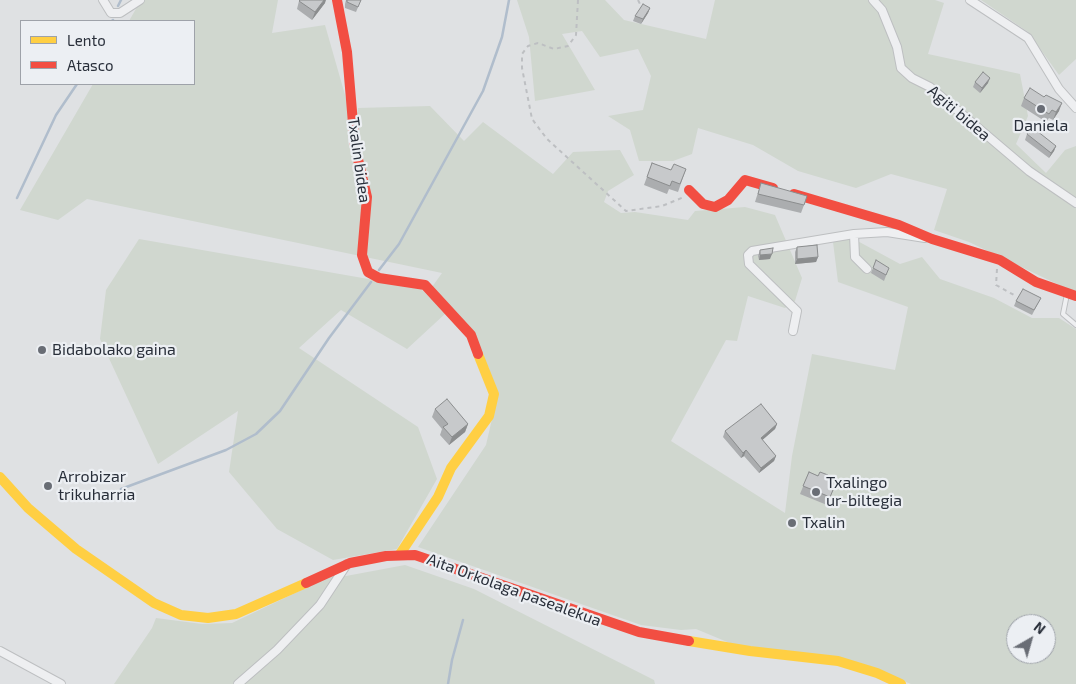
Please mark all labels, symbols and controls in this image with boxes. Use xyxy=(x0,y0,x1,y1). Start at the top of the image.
legend xyxy=(20,20,195,85)
text: Lento xyxy=(67,31,106,49)
text: Atasco xyxy=(67,56,113,74)
street label: Agiti bidea xyxy=(924,81,994,145)
marker: Daniela xyxy=(1035,103,1047,115)
street label: Txalin bidea xyxy=(343,116,375,204)
place label: Daniela xyxy=(1014,116,1068,136)
place label: Bidabolako gaina xyxy=(52,340,176,360)
marker: Bidabolako gaina xyxy=(36,344,48,356)
place label: Arrobizar trikuharria xyxy=(58,467,135,505)
place label: Txalingo ur-biltegia xyxy=(826,473,902,511)
marker: Arrobizar trikuharria xyxy=(42,480,54,492)
marker: Txalingo ur-biltegia xyxy=(810,486,822,498)
place label: Txalin xyxy=(802,513,845,533)
marker: Txalin xyxy=(786,517,798,529)
street label: Aita Orkolaga pasealekua xyxy=(424,549,604,631)
north arrow xyxy=(1006,614,1056,664)
text: N xyxy=(1031,618,1049,637)

